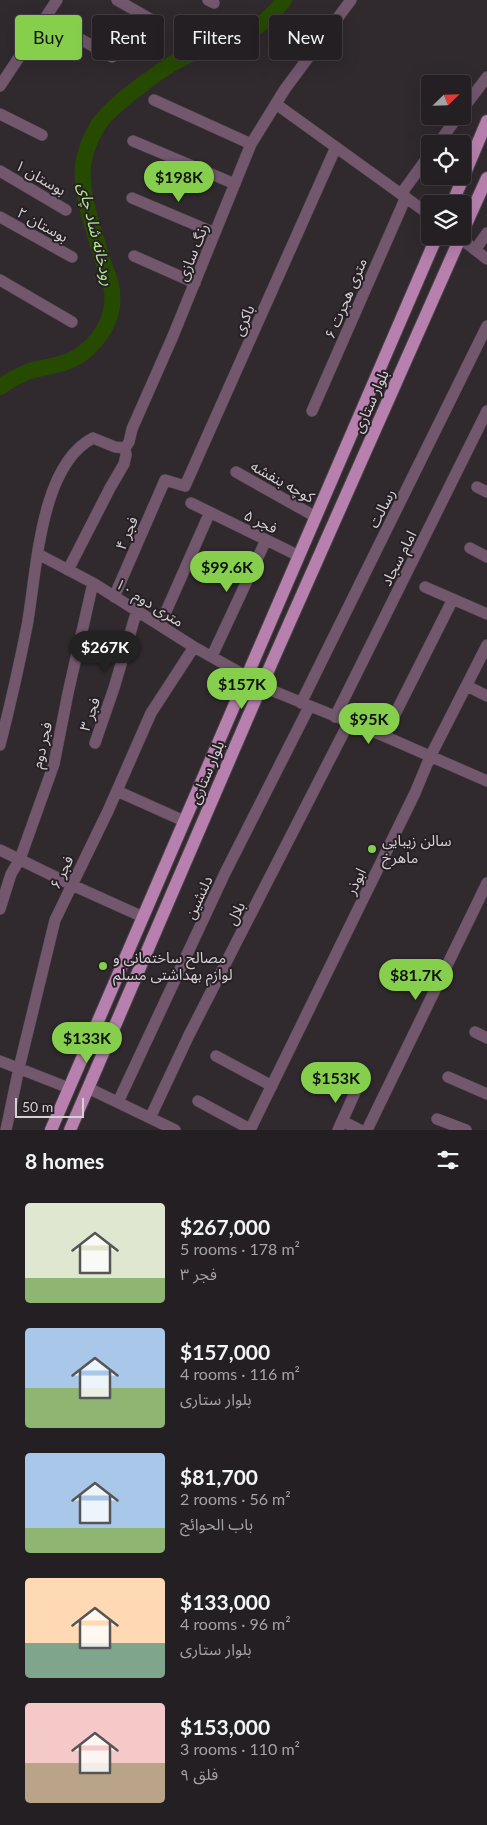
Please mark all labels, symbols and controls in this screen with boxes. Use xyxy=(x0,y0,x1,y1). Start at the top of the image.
chip: Buy xyxy=(15,15,82,60)
chip: Rent xyxy=(92,15,164,60)
chip: Filters xyxy=(174,15,259,60)
chip: New xyxy=(269,15,342,60)
north arrow xyxy=(421,75,471,125)
map controls xyxy=(421,75,471,245)
button: locate xyxy=(421,135,471,185)
street label: بوستان ۱ xyxy=(12,155,70,200)
pin: $198K xyxy=(144,160,214,203)
text: $198K xyxy=(155,167,203,186)
water label: رودخانه شاد چای xyxy=(73,181,119,288)
button: layers xyxy=(421,195,471,245)
street label: بوستان ۲ xyxy=(14,203,72,246)
street label: رنگ سازی xyxy=(172,221,213,284)
street label: ۶ متری هجرت xyxy=(320,255,371,342)
street label: باکری xyxy=(228,302,259,339)
street label: بلوار ستاری xyxy=(348,367,393,436)
street label: کوچه بنفشه xyxy=(247,456,319,508)
street label: رسالت xyxy=(364,485,399,531)
street label: فجر ۵ xyxy=(241,505,281,538)
street label: فجر ۴ xyxy=(111,513,142,553)
street label: امام سجاد xyxy=(376,527,422,590)
pin: $99.6K xyxy=(186,550,268,593)
text: $99.6K xyxy=(201,557,253,576)
street label: ۱۰ متری دوم xyxy=(111,574,187,633)
pin: $267K xyxy=(70,630,140,673)
text: $267K xyxy=(81,637,129,656)
pin: $157K xyxy=(207,668,277,710)
text: $157K xyxy=(218,674,266,693)
street label: فجر ۳ xyxy=(75,694,104,734)
pin: $95K xyxy=(339,702,399,745)
text: $95K xyxy=(350,709,388,728)
street label: فجر دوم xyxy=(27,720,58,771)
street label: بلوار ستاری xyxy=(185,738,228,807)
place label: سالن زیبایی ماهرخ xyxy=(382,831,452,870)
marker: سالن زیبایی ماهرخ xyxy=(366,843,378,855)
street label: فجر ۶ xyxy=(45,852,78,892)
street label: ابوذر xyxy=(340,865,370,899)
street label: دلنشین xyxy=(180,873,217,922)
street label: بلال xyxy=(222,898,249,928)
place label: مصالح ساختمانی و لوازم بهداشتی مسلم xyxy=(113,948,233,986)
pin: $81.7K xyxy=(375,958,457,1001)
marker: مصالح ساختمانی و لوازم بهداشتی مسلم xyxy=(97,960,109,972)
text: $81.7K xyxy=(390,965,442,984)
pin: $133K xyxy=(52,1022,122,1064)
text: $133K xyxy=(63,1028,111,1047)
pin: $153K xyxy=(301,1062,371,1104)
text: $153K xyxy=(312,1068,360,1087)
scale bar xyxy=(15,1095,84,1118)
text: 50 m xyxy=(22,1098,53,1115)
icon: filters xyxy=(434,1146,462,1174)
text: 8 homes xyxy=(25,1148,104,1173)
text: $267,000 xyxy=(180,1214,270,1239)
icon: home xyxy=(65,1223,125,1283)
text: 5 rooms · 178 m² xyxy=(180,1239,300,1258)
text: فجر ۳ xyxy=(180,1264,217,1283)
text: $157,000 xyxy=(180,1339,270,1364)
icon: home xyxy=(65,1348,125,1408)
text: 4 rooms · 116 m² xyxy=(180,1364,300,1383)
text: بلوار ستاری xyxy=(180,1389,252,1408)
text: $81,700 xyxy=(180,1464,258,1489)
icon: home xyxy=(65,1473,125,1533)
text: 2 rooms · 56 m² xyxy=(180,1489,291,1508)
text: باب الحوائج xyxy=(180,1514,253,1533)
text: $133,000 xyxy=(180,1589,270,1614)
icon: home xyxy=(65,1598,125,1658)
text: 4 rooms · 96 m² xyxy=(180,1614,291,1633)
text: بلوار ستاری xyxy=(180,1639,252,1658)
text: $153,000 xyxy=(180,1714,270,1739)
icon: home xyxy=(65,1723,125,1783)
text: 3 rooms · 110 m² xyxy=(180,1739,300,1758)
text: فلق ۹ xyxy=(180,1764,218,1783)

